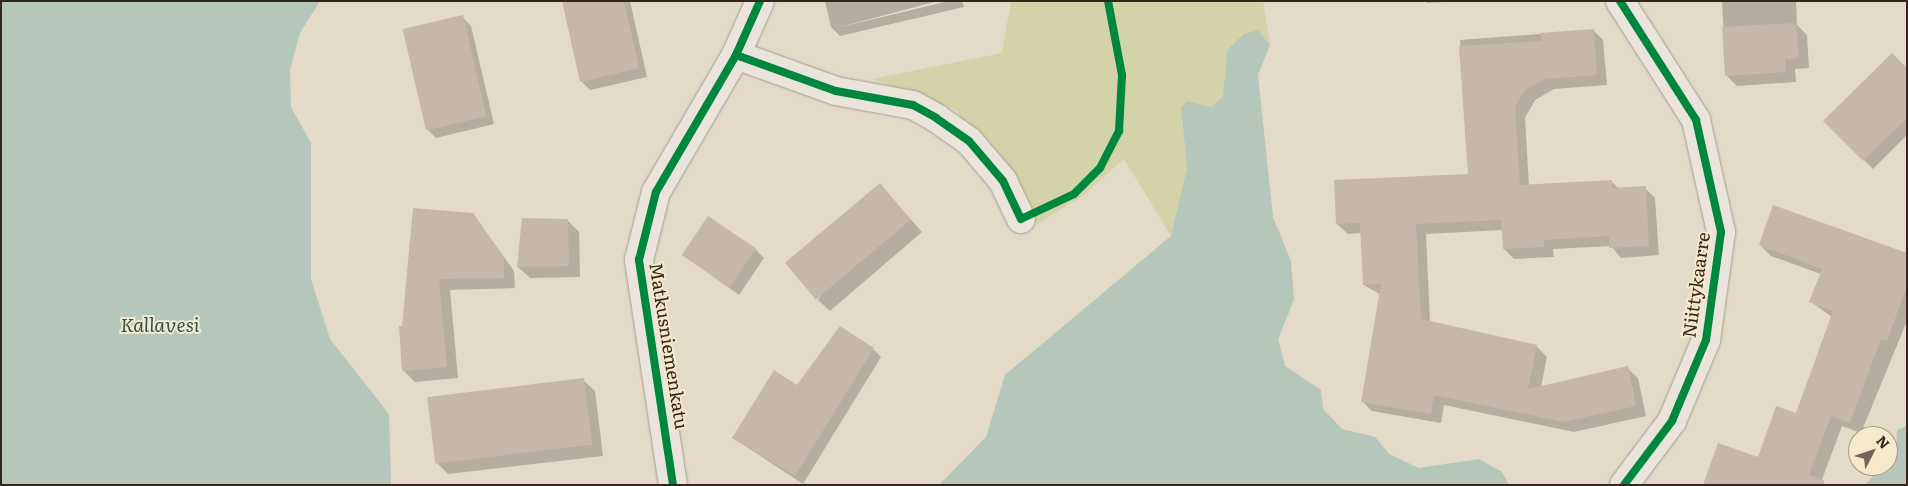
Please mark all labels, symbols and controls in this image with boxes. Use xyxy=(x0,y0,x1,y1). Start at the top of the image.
street label: Niittykaarre xyxy=(1678,231,1714,339)
street label: Matkusniemenkatu xyxy=(645,261,693,431)
water label: Kallavesi xyxy=(120,314,200,336)
north arrow xyxy=(1848,426,1898,476)
text: N xyxy=(1872,431,1895,453)

